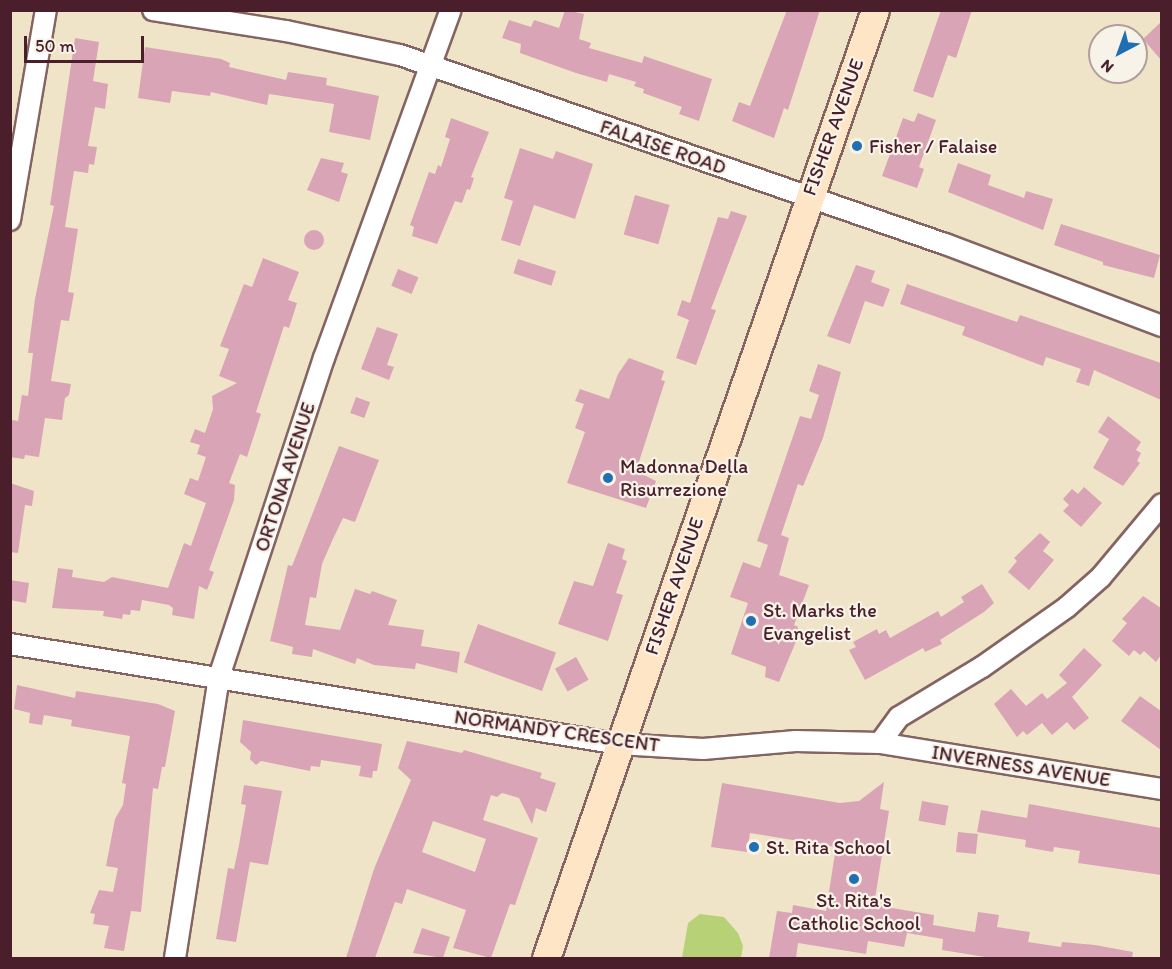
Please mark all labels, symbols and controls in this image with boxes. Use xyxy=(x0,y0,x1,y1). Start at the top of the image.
scale bar xyxy=(27,24,147,62)
north arrow xyxy=(1088,24,1148,84)
text: 50 m xyxy=(35,35,75,57)
street label: FISHER AVENUE xyxy=(797,56,869,198)
text: N xyxy=(1097,56,1117,77)
street label: FALAISE ROAD xyxy=(597,114,729,180)
place label: Fisher / Falaise xyxy=(869,134,997,158)
marker: Fisher / Falaise xyxy=(850,139,864,153)
street label: ORTONA AVENUE xyxy=(249,399,321,555)
place label: Madonna Della Risurrezione xyxy=(620,454,748,501)
marker: Madonna Della Risurrezione xyxy=(601,471,615,485)
street label: FISHER AVENUE xyxy=(639,514,709,658)
place label: St. Marks the Evangelist xyxy=(763,598,876,645)
marker: St. Marks the Evangelist xyxy=(744,614,758,628)
street label: NORMANDY CRESCENT xyxy=(453,705,661,757)
street label: INVERNESS AVENUE xyxy=(930,740,1112,792)
place label: St. Rita School xyxy=(766,835,890,859)
marker: St. Rita School xyxy=(747,840,761,854)
marker: St. Rita's Catholic School xyxy=(847,872,861,886)
place label: St. Rita's Catholic School xyxy=(788,888,920,935)

